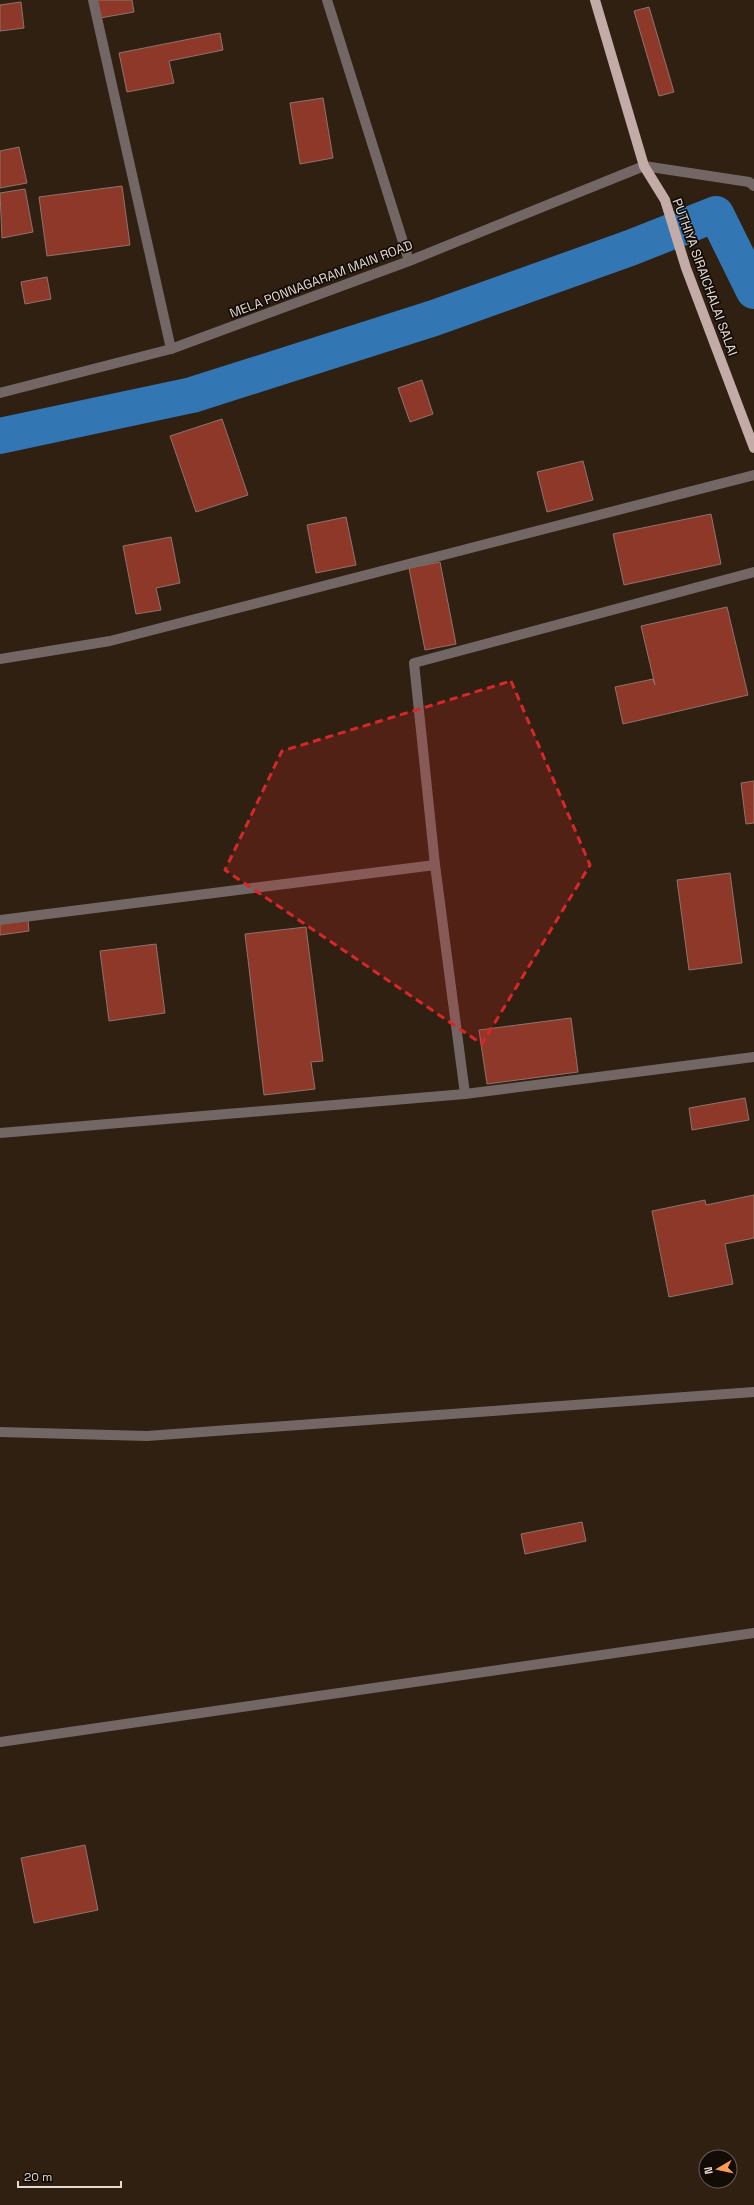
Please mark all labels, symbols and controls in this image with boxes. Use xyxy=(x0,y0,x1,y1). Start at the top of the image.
street label: PUTHIYA SIRAICHALAI SALAI xyxy=(669,196,741,358)
street label: MELA PONNAGARAM MAIN ROAD xyxy=(227,236,415,322)
north arrow xyxy=(698,2149,738,2189)
scale bar xyxy=(18,2163,121,2189)
text: N xyxy=(701,2166,716,2175)
text: 20 m xyxy=(24,2169,52,2185)

